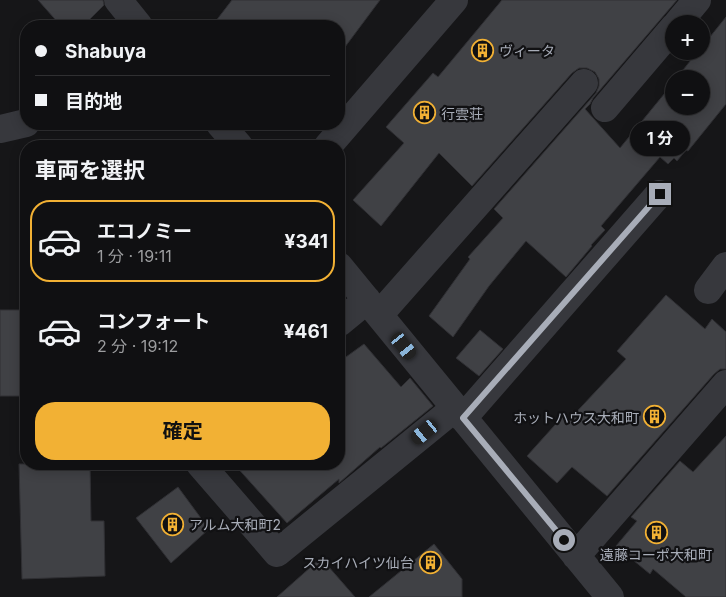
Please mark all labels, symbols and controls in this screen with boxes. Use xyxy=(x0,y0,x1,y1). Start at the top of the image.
map controls xyxy=(665,15,710,115)
button: + xyxy=(665,15,710,60)
building icon: ヴィータ xyxy=(471,38,495,62)
text: Shabuya xyxy=(65,40,146,63)
place label: ヴィータ xyxy=(499,42,555,59)
button: − xyxy=(665,70,710,115)
text: 目的地 xyxy=(65,90,122,113)
building icon: 行雲荘 xyxy=(413,101,437,125)
place label: 行雲荘 xyxy=(441,105,483,122)
callout: 1 分 xyxy=(630,121,690,156)
text: 1 分 xyxy=(647,128,673,148)
text: 車両を選択 xyxy=(35,157,145,183)
route end xyxy=(649,183,671,205)
icon: car xyxy=(37,219,82,264)
text: エコノミー xyxy=(97,220,192,243)
text: ¥341 xyxy=(285,230,328,253)
text: 1 分 · 19:11 xyxy=(97,246,172,266)
icon: car xyxy=(37,309,82,354)
text: コンフォート xyxy=(97,310,210,333)
text: ¥461 xyxy=(284,320,328,343)
car xyxy=(388,330,419,362)
text: 2 分 · 19:12 xyxy=(97,336,178,356)
button: 確定 xyxy=(35,402,330,460)
building icon: ホットハウス大和町 xyxy=(643,405,667,429)
place label: ホットハウス大和町 xyxy=(513,409,639,426)
car xyxy=(408,417,441,447)
building icon: アルム大和町2 xyxy=(161,512,185,536)
place label: アルム大和町2 xyxy=(189,516,281,533)
building icon: 遠藤コーポ大和町 xyxy=(644,520,668,544)
route start xyxy=(553,529,575,551)
place label: 遠藤コーポ大和町 xyxy=(600,546,712,563)
building icon: スカイハイツ仙台 xyxy=(418,550,442,574)
place label: スカイハイツ仙台 xyxy=(303,554,414,571)

